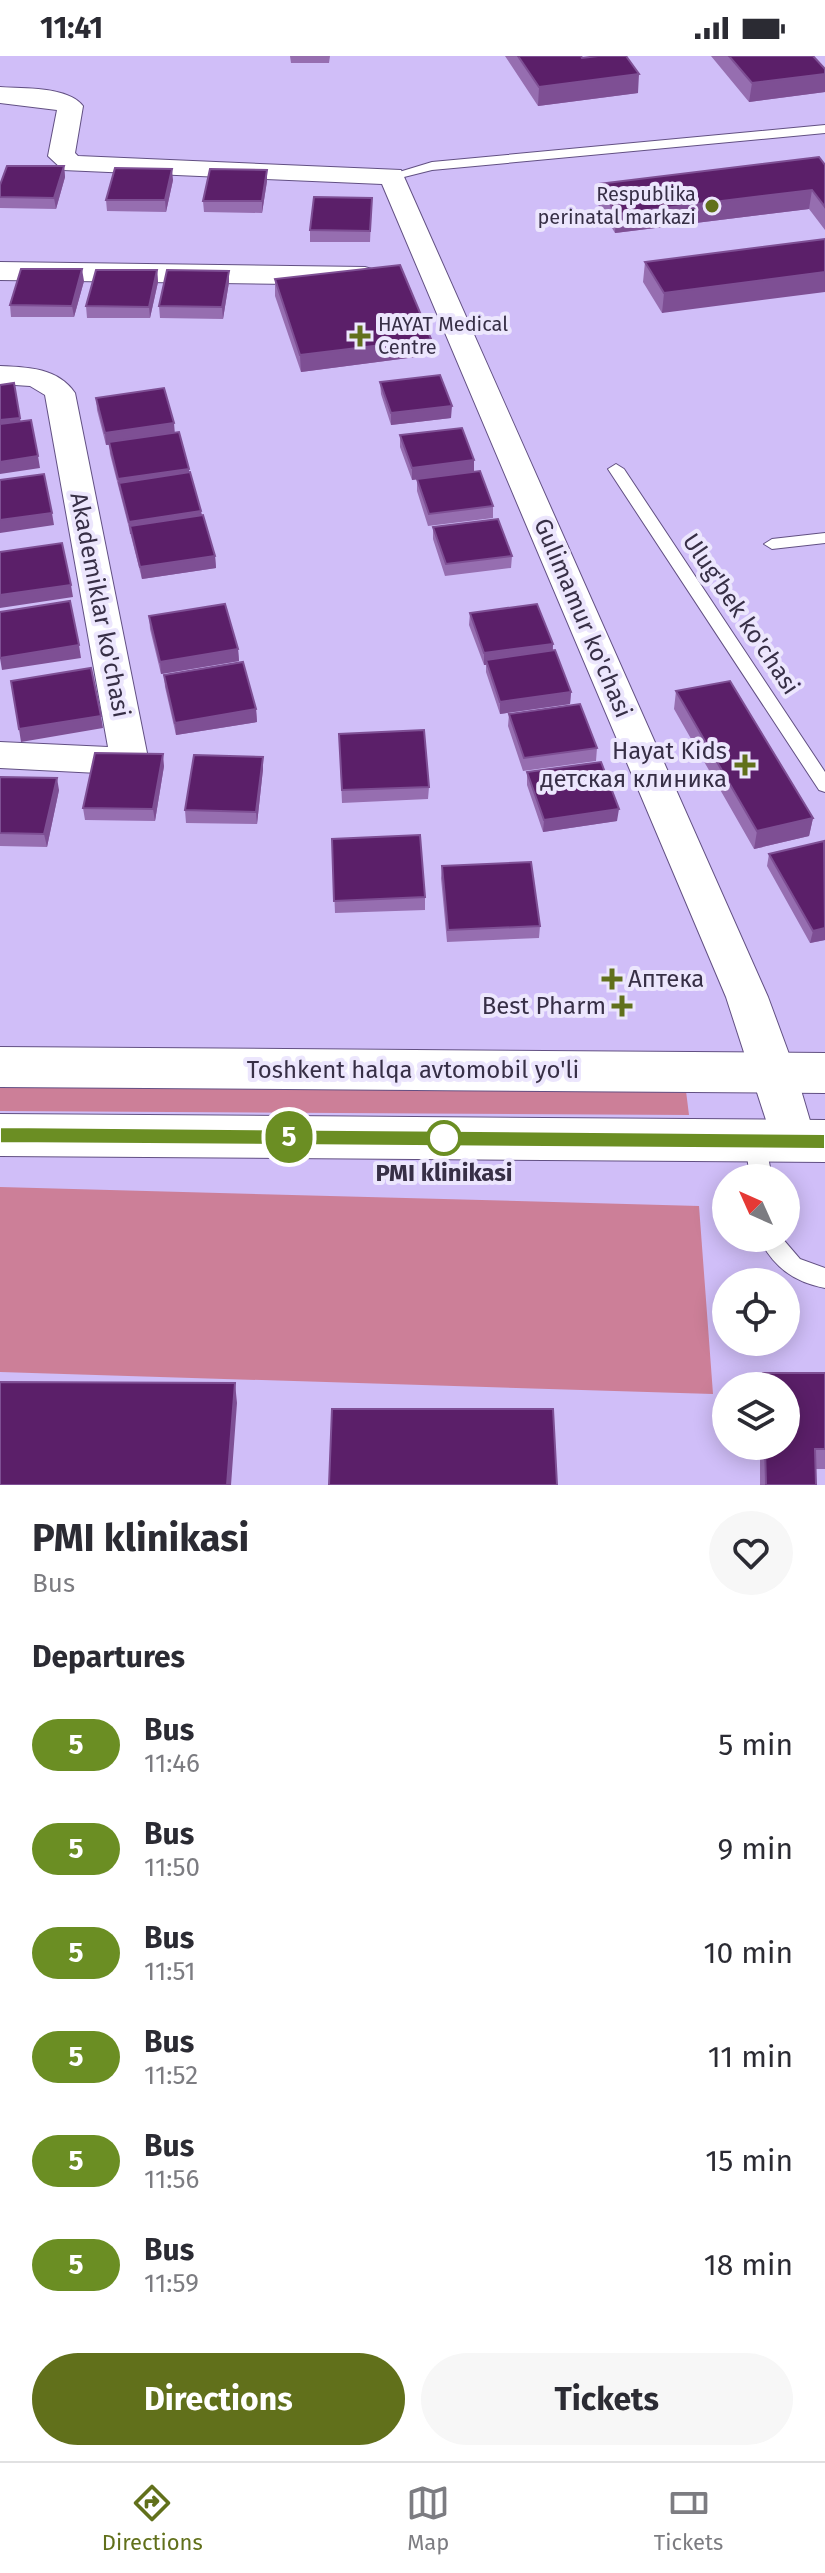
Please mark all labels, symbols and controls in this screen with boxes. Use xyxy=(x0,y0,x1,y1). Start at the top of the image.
text: 11:41 xyxy=(40,10,103,46)
place label: Respublika perinatal markazi xyxy=(537,182,696,229)
marker: Respublika perinatal markazi xyxy=(703,197,721,215)
place label: HAYAT Medical Centre xyxy=(378,312,508,359)
marker: HAYAT Medical Centre xyxy=(349,325,371,347)
street label: Akademiklar ko'chasi xyxy=(64,490,136,720)
street label: Gulimamur ko'chasi xyxy=(528,514,638,722)
street label: Ulug'bek ko'chasi xyxy=(677,528,805,700)
place label: Hayat Kids детская клиника xyxy=(540,737,727,793)
marker: Hayat Kids детская клиника xyxy=(734,754,756,776)
place label: Аптека xyxy=(628,965,704,993)
marker: Аптека xyxy=(603,970,621,988)
place label: Best Pharm xyxy=(482,992,606,1020)
marker: Best Pharm xyxy=(613,997,631,1015)
street label: Toshkent halqa avtomobil yo'li xyxy=(247,1056,579,1084)
line badge: 5 xyxy=(263,1111,315,1163)
text: 5 xyxy=(281,1120,297,1153)
marker: PMI klinikasi xyxy=(427,1121,461,1155)
place label: PMI klinikasi xyxy=(375,1159,513,1187)
north arrow xyxy=(712,1164,800,1252)
map controls xyxy=(712,1164,800,1460)
button: locate xyxy=(712,1268,800,1356)
button: layers xyxy=(712,1372,800,1460)
button: heart xyxy=(709,1511,793,1595)
text: PMI klinikasi xyxy=(32,1515,249,1561)
text: Bus xyxy=(32,1568,75,1599)
text: Departures xyxy=(32,1639,185,1675)
text: Bus xyxy=(144,1712,194,1748)
text: 5 min xyxy=(718,1727,793,1763)
text: 5 xyxy=(68,1728,84,1761)
text: 11:46 xyxy=(144,1748,200,1779)
text: Bus xyxy=(144,1816,194,1852)
text: 9 min xyxy=(718,1831,793,1867)
text: 5 xyxy=(68,1832,84,1865)
text: 11:50 xyxy=(144,1852,200,1883)
text: Bus xyxy=(144,1920,194,1956)
text: 10 min xyxy=(704,1935,793,1971)
text: 5 xyxy=(68,1936,84,1969)
text: 11:51 xyxy=(144,1956,195,1987)
text: Bus xyxy=(144,2024,194,2060)
text: 11 min xyxy=(708,2039,793,2075)
text: 5 xyxy=(68,2040,84,2073)
text: 11:52 xyxy=(144,2060,198,2091)
text: Bus xyxy=(144,2128,194,2164)
text: 15 min xyxy=(705,2143,793,2179)
text: 5 xyxy=(68,2144,84,2177)
text: 11:56 xyxy=(144,2164,199,2195)
text: Bus xyxy=(144,2232,194,2268)
text: 18 min xyxy=(704,2247,793,2283)
text: 5 xyxy=(68,2248,84,2281)
text: 11:59 xyxy=(144,2268,199,2299)
button: Directions xyxy=(32,2353,405,2445)
button: Tickets xyxy=(421,2353,793,2445)
tab: Directions xyxy=(102,2481,203,2556)
tab: Map xyxy=(406,2481,450,2556)
tab: Tickets xyxy=(654,2481,723,2556)

